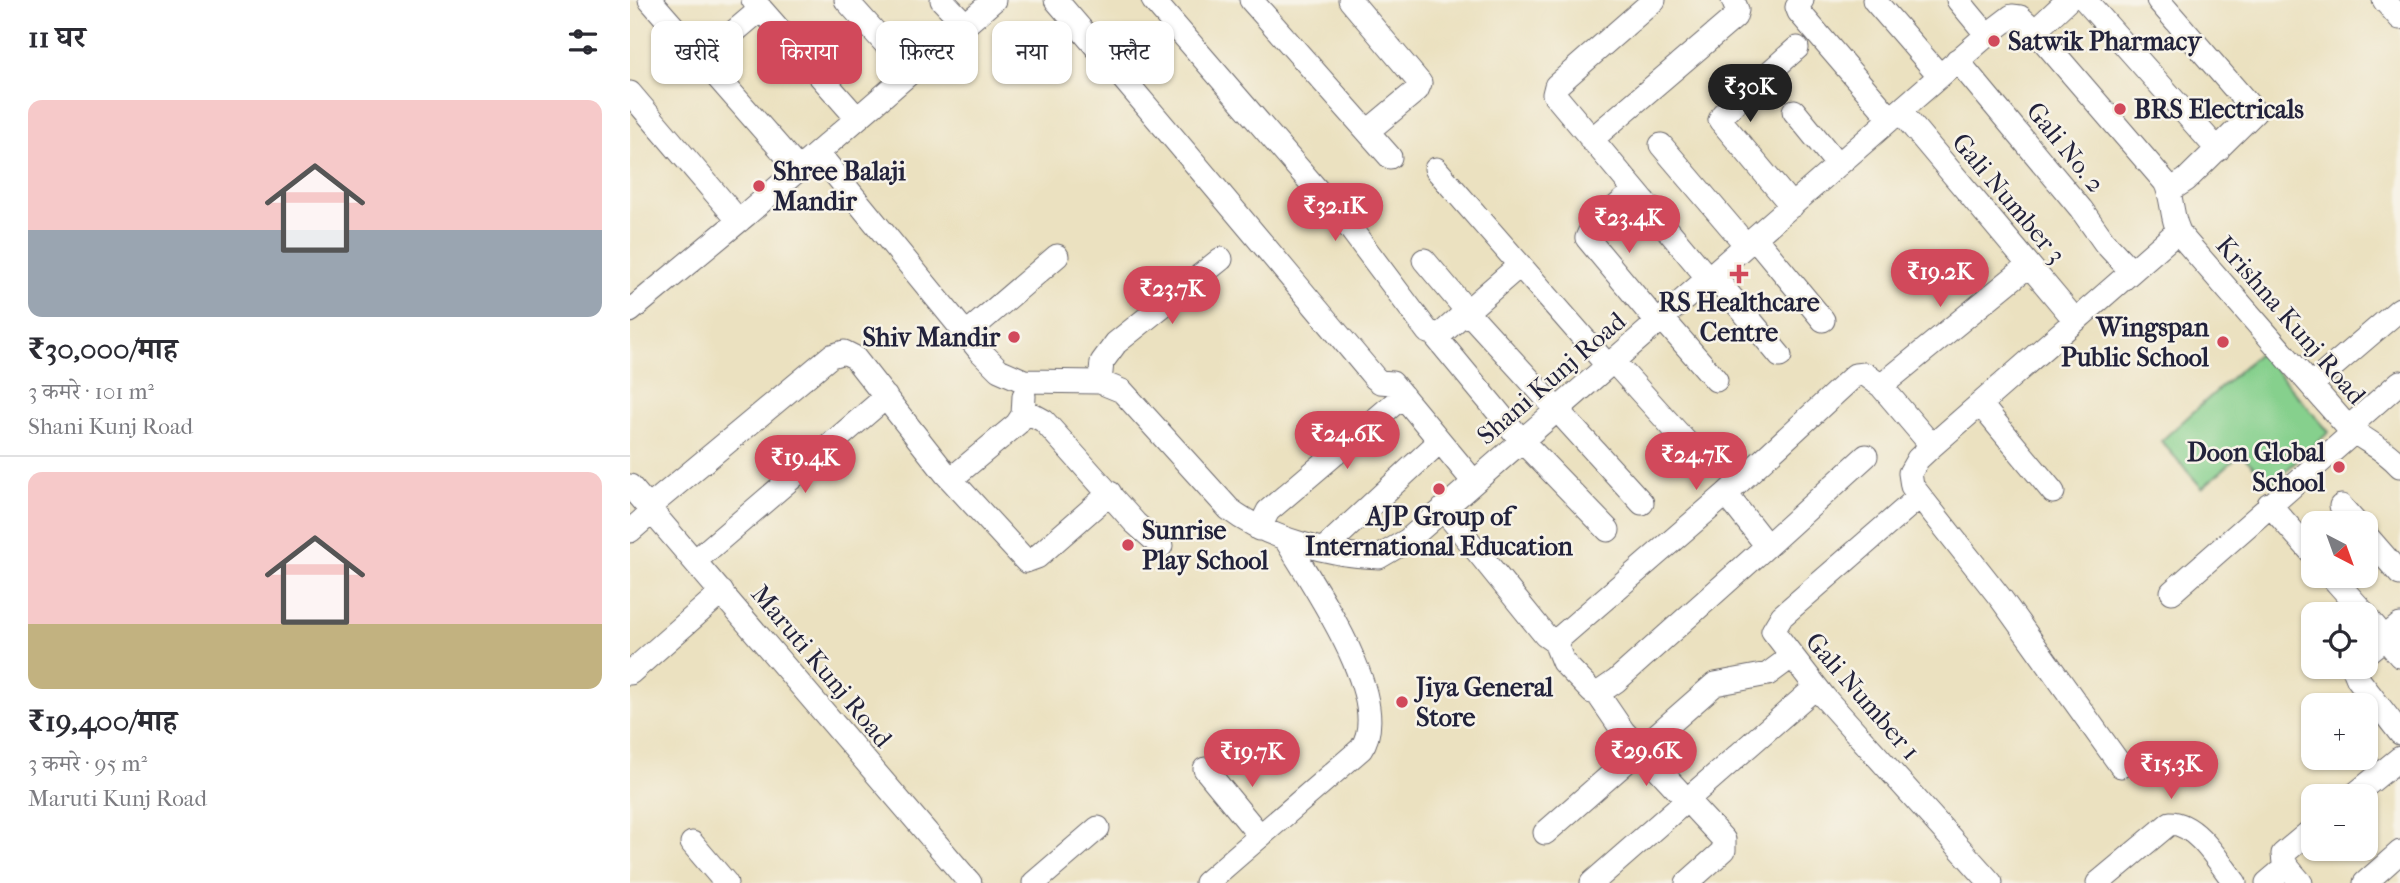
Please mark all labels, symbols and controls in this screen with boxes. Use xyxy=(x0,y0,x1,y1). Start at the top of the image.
text: 11 घर xyxy=(28,20,86,55)
chip: खरीदें xyxy=(651,21,743,84)
chip: किराया xyxy=(757,21,862,84)
chip: फ़िल्टर xyxy=(876,21,978,84)
chip: नया xyxy=(992,21,1072,84)
chip: फ़्लैट xyxy=(1086,21,1174,84)
icon: filters xyxy=(564,23,602,61)
place label: Satwik Pharmacy xyxy=(2008,26,2203,57)
marker: Satwik Pharmacy xyxy=(1986,33,2002,49)
pin: ₹30K xyxy=(1709,64,1791,124)
text: ₹30K xyxy=(1724,73,1776,100)
place label: BRS Electricals xyxy=(2134,94,2304,125)
street label: Gali No. 2 xyxy=(2020,96,2111,199)
marker: BRS Electricals xyxy=(2112,101,2128,117)
street label: Gali Number 3 xyxy=(1945,127,2072,270)
icon: home xyxy=(252,145,378,271)
place label: Shree Balaji Mandir xyxy=(773,156,906,217)
marker: Shree Balaji Mandir xyxy=(751,178,767,194)
pin: ₹32.1K xyxy=(1278,184,1392,243)
text: ₹32.1K xyxy=(1303,192,1367,219)
pin: ₹23.4K xyxy=(1572,196,1686,255)
text: ₹23.4K xyxy=(1594,204,1664,231)
street label: Krishna Kunj Road xyxy=(2209,230,2373,411)
pin: ₹19.2K xyxy=(1883,250,1997,309)
text: ₹19.2K xyxy=(1907,258,1973,285)
marker: RS Healthcare Centre xyxy=(1729,264,1749,284)
pin: ₹23.7K xyxy=(1115,266,1229,326)
text: ₹23.7K xyxy=(1139,275,1205,302)
place label: RS Healthcare Centre xyxy=(1658,287,1820,348)
street label: Shani Kunj Road xyxy=(1471,305,1633,451)
place label: Wingspan Public School xyxy=(2061,312,2210,373)
place label: Shiv Mandir xyxy=(862,322,1001,353)
marker: Shiv Mandir xyxy=(1006,329,1022,345)
text: ₹30,000/माह xyxy=(28,332,178,367)
marker: Wingspan Public School xyxy=(2215,334,2231,350)
text: 3 कमरे · 101 m² xyxy=(28,378,154,405)
pin: ₹24.6K xyxy=(1290,412,1404,471)
text: Shani Kunj Road xyxy=(28,413,193,440)
text: ₹24.6K xyxy=(1311,420,1383,447)
pin: ₹24.7K xyxy=(1639,433,1753,492)
pin: ₹19.4K xyxy=(748,435,862,495)
place label: Doon Global School xyxy=(2187,437,2326,498)
text: ₹24.7K xyxy=(1661,441,1731,468)
text: ₹19.4K xyxy=(771,444,839,471)
marker: Doon Global School xyxy=(2331,459,2347,475)
marker: AJP Group of International Education xyxy=(1431,481,1447,497)
place label: AJP Group of International Education xyxy=(1305,501,1574,562)
north arrow xyxy=(2301,511,2378,588)
map controls xyxy=(2301,511,2378,861)
place label: Sunrise Play School xyxy=(1142,515,1269,576)
icon: home xyxy=(252,517,378,643)
marker: Sunrise Play School xyxy=(1120,537,1136,553)
street label: Maruti Kunj Road xyxy=(745,579,899,754)
button: locate xyxy=(2301,602,2378,679)
street label: Gali Number 1 xyxy=(1799,626,1926,766)
place label: Jiya General Store xyxy=(1413,672,1554,733)
button: + xyxy=(2301,693,2378,770)
marker: Jiya General Store xyxy=(1394,694,1410,710)
text: ₹19,400/माह xyxy=(28,704,177,739)
pin: ₹29.6K xyxy=(1589,728,1703,788)
pin: ₹19.7K xyxy=(1195,730,1309,789)
text: ₹29.6K xyxy=(1611,737,1681,764)
text: ₹19.7K xyxy=(1220,738,1284,765)
pin: ₹15.3K xyxy=(2114,742,2228,801)
text: 3 कमरे · 95 m² xyxy=(28,750,147,777)
text: ₹15.3K xyxy=(2140,750,2202,777)
button: − xyxy=(2301,784,2378,861)
text: Maruti Kunj Road xyxy=(28,785,207,812)

